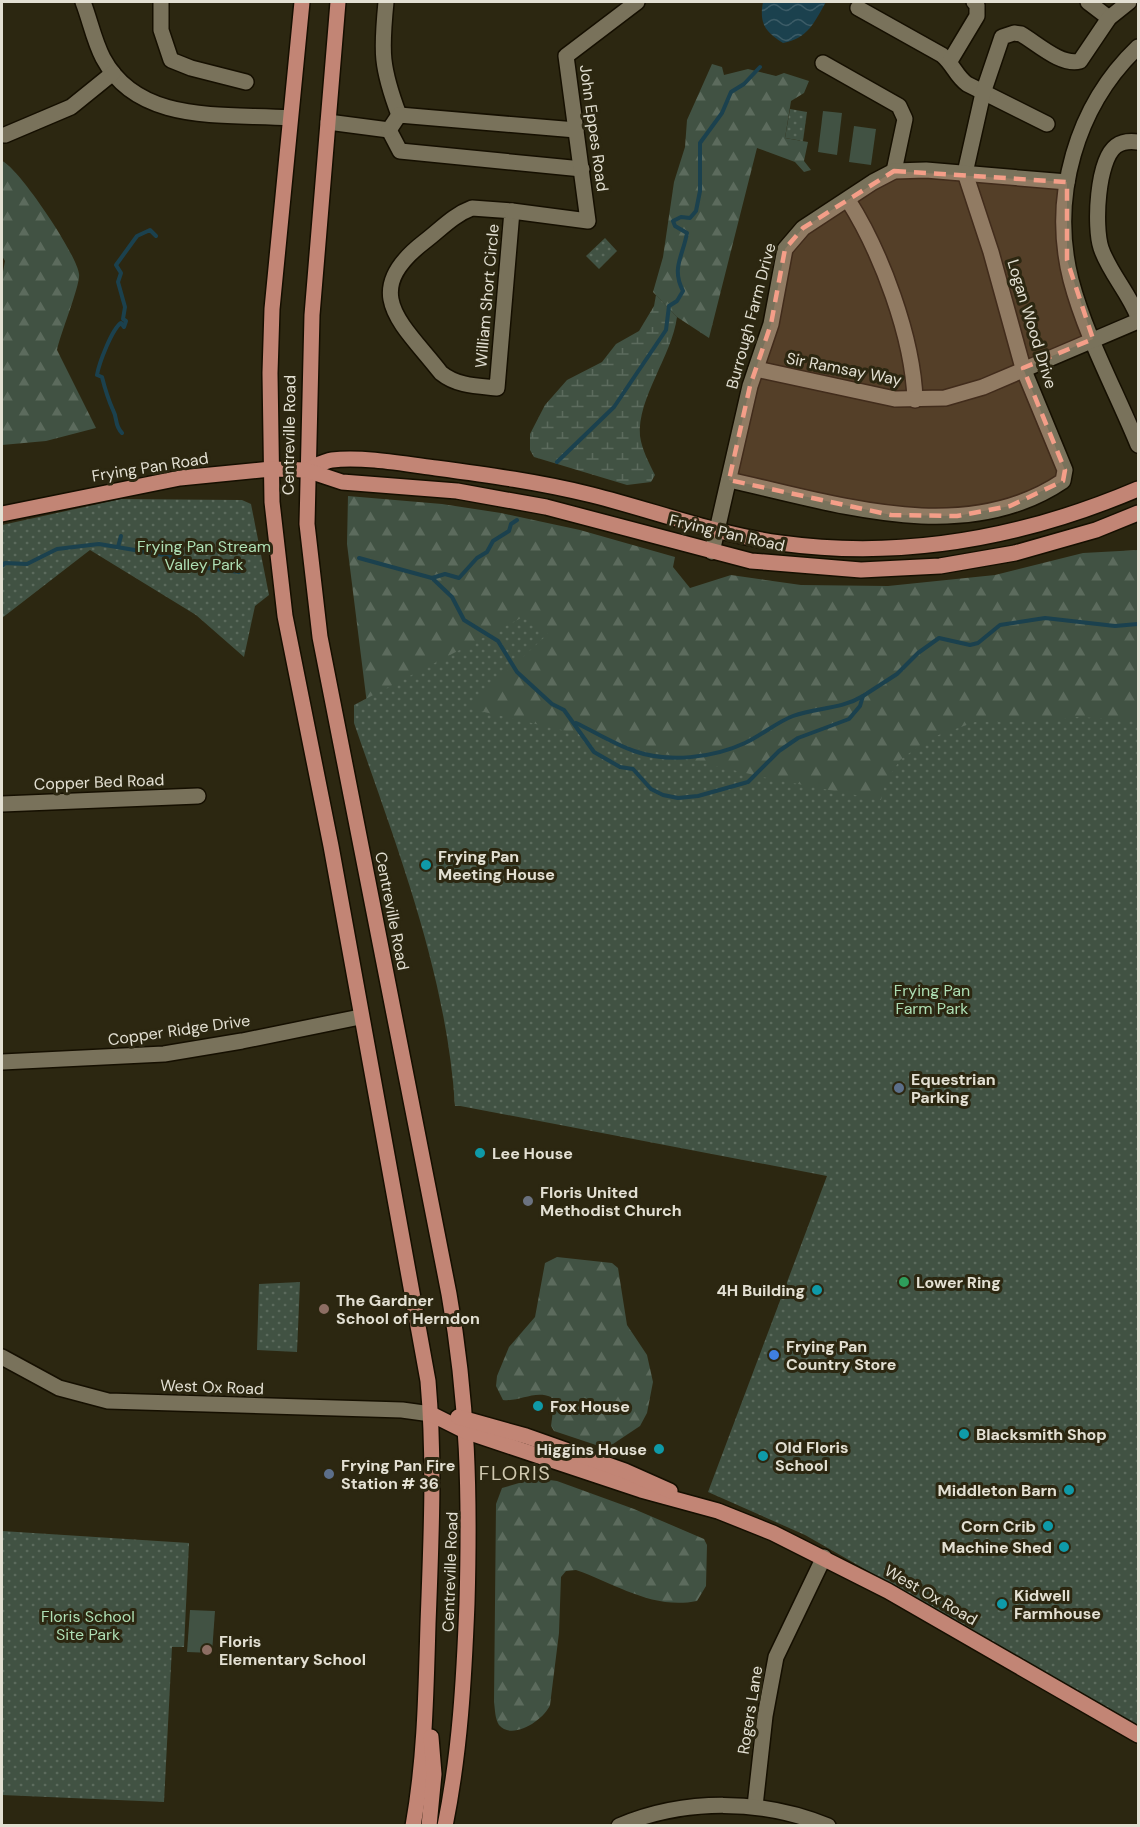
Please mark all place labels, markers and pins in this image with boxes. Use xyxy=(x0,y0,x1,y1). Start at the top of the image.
place label: Frying Pan Meeting House xyxy=(438,846,555,885)
marker: Frying Pan Meeting House xyxy=(419,858,433,872)
place label: Equestrian Parking xyxy=(911,1069,996,1108)
marker: Equestrian Parking xyxy=(892,1081,906,1095)
place label: Lee House xyxy=(492,1143,573,1164)
marker: Lee House xyxy=(473,1146,487,1160)
place label: Floris United Methodist Church xyxy=(540,1182,682,1221)
marker: Floris United Methodist Church xyxy=(521,1194,535,1208)
place label: Lower Ring xyxy=(916,1272,1001,1293)
marker: Lower Ring xyxy=(897,1275,911,1289)
place label: 4H Building xyxy=(716,1280,805,1301)
marker: 4H Building xyxy=(810,1283,824,1297)
place label: The Gardner School of Herndon xyxy=(336,1290,480,1329)
marker: The Gardner School of Herndon xyxy=(317,1302,331,1316)
place label: Frying Pan Country Store xyxy=(786,1336,896,1375)
marker: Frying Pan Country Store xyxy=(767,1348,781,1362)
place label: Fox House xyxy=(550,1396,630,1417)
marker: Fox House xyxy=(531,1399,545,1413)
place label: Blacksmith Shop xyxy=(976,1424,1107,1445)
marker: Blacksmith Shop xyxy=(957,1427,971,1441)
place label: Old Floris School xyxy=(775,1437,848,1476)
place label: Higgins House xyxy=(536,1439,647,1460)
marker: Higgins House xyxy=(652,1442,666,1456)
marker: Old Floris School xyxy=(756,1449,770,1463)
place label: Frying Pan Fire Station # 36 xyxy=(341,1455,455,1494)
marker: Frying Pan Fire Station # 36 xyxy=(322,1467,336,1481)
place label: Middleton Barn xyxy=(938,1480,1057,1501)
marker: Middleton Barn xyxy=(1062,1483,1076,1497)
place label: Corn Crib xyxy=(961,1516,1036,1537)
marker: Corn Crib xyxy=(1041,1519,1055,1533)
place label: Machine Shed xyxy=(942,1537,1052,1558)
marker: Machine Shed xyxy=(1057,1540,1071,1554)
place label: Kidwell Farmhouse xyxy=(1014,1585,1101,1624)
marker: Kidwell Farmhouse xyxy=(995,1597,1009,1611)
place label: Floris Elementary School xyxy=(219,1631,366,1670)
marker: Floris Elementary School xyxy=(200,1643,214,1657)

